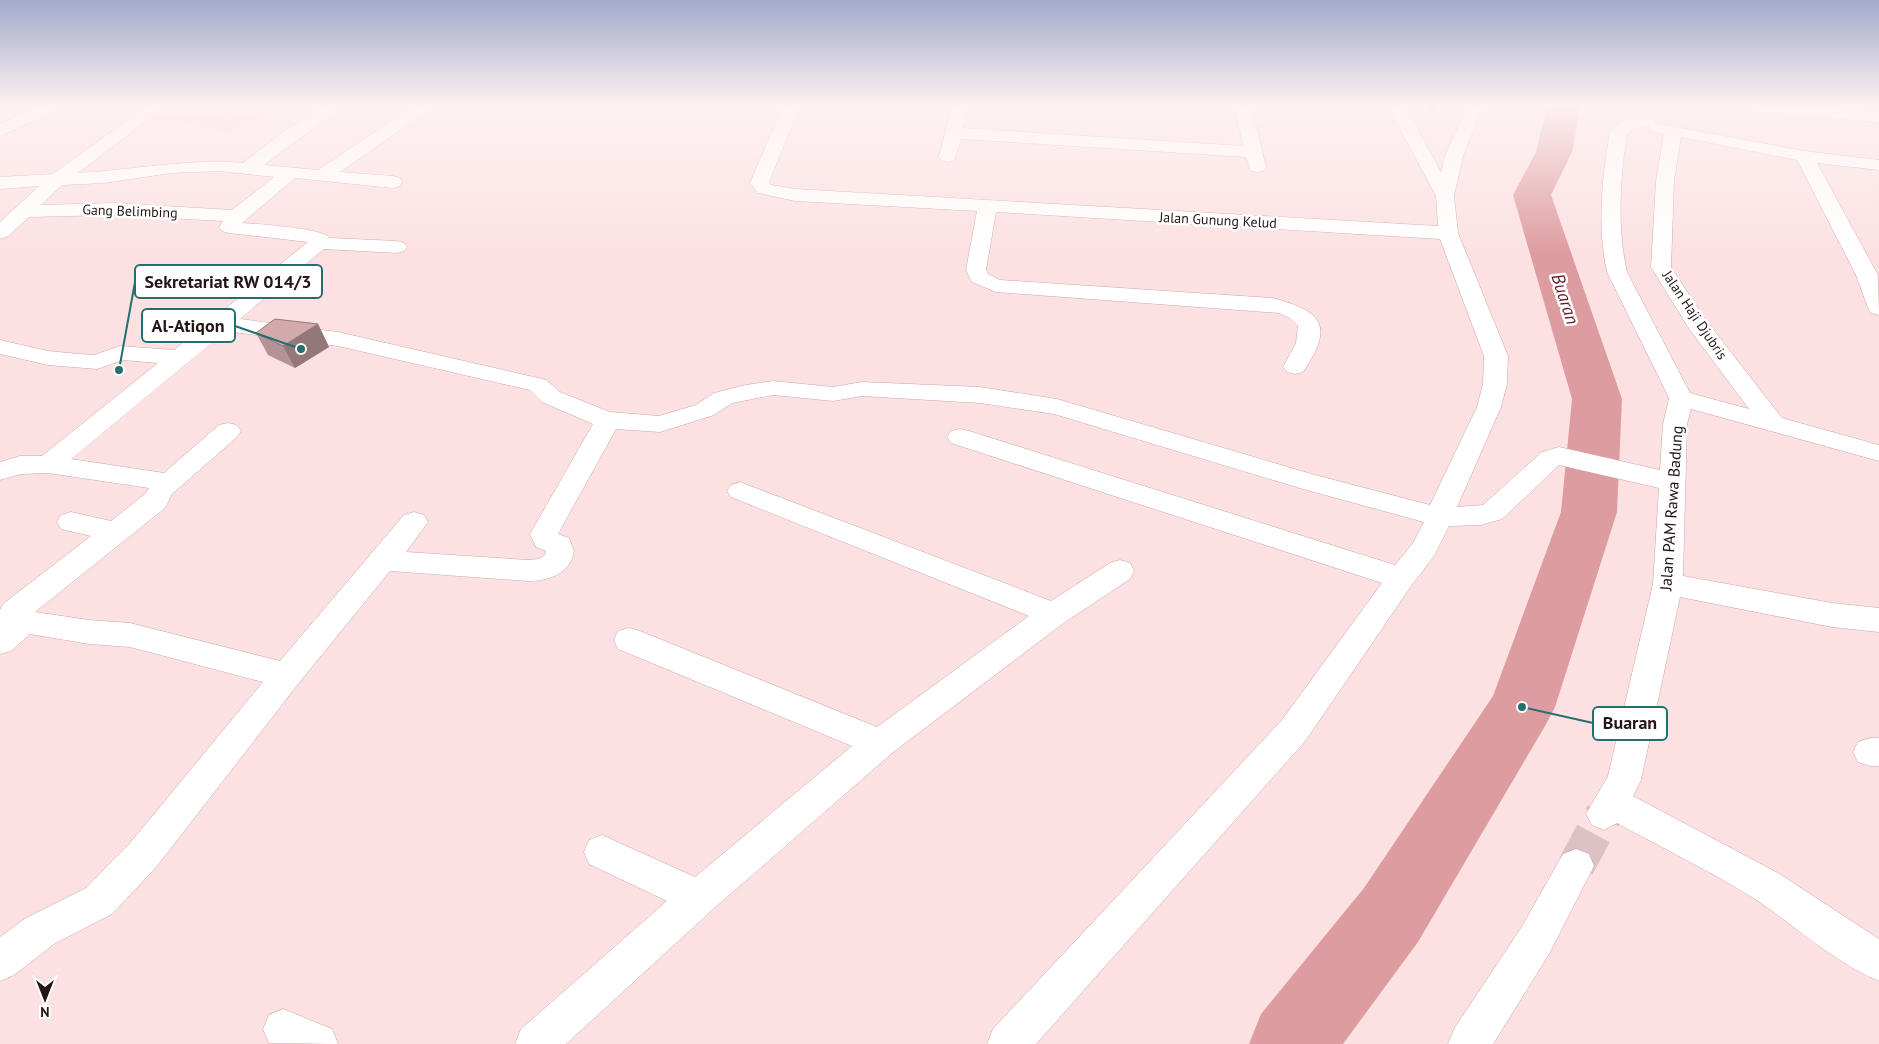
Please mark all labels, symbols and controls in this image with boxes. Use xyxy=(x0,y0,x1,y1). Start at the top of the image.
street label: Gang Belimbing xyxy=(82,200,178,222)
street label: Jalan Gunung Kelud xyxy=(1158,208,1277,232)
callout: Sekretariat RW 014/3 xyxy=(135,265,322,298)
street label: Jalan Haji Djubris xyxy=(1658,266,1731,363)
text: Sekretariat RW 014/3 xyxy=(145,270,312,293)
water label: Buaran xyxy=(1546,271,1584,327)
callout: Al-Atiqon xyxy=(142,309,235,342)
text: Al-Atiqon xyxy=(152,314,224,337)
street label: Jalan PAM Rawa Badung xyxy=(1655,425,1687,592)
callout: Buaran xyxy=(1593,707,1667,740)
text: Buaran xyxy=(1603,711,1657,734)
north arrow xyxy=(20,974,70,1024)
text: N xyxy=(40,1003,50,1021)

